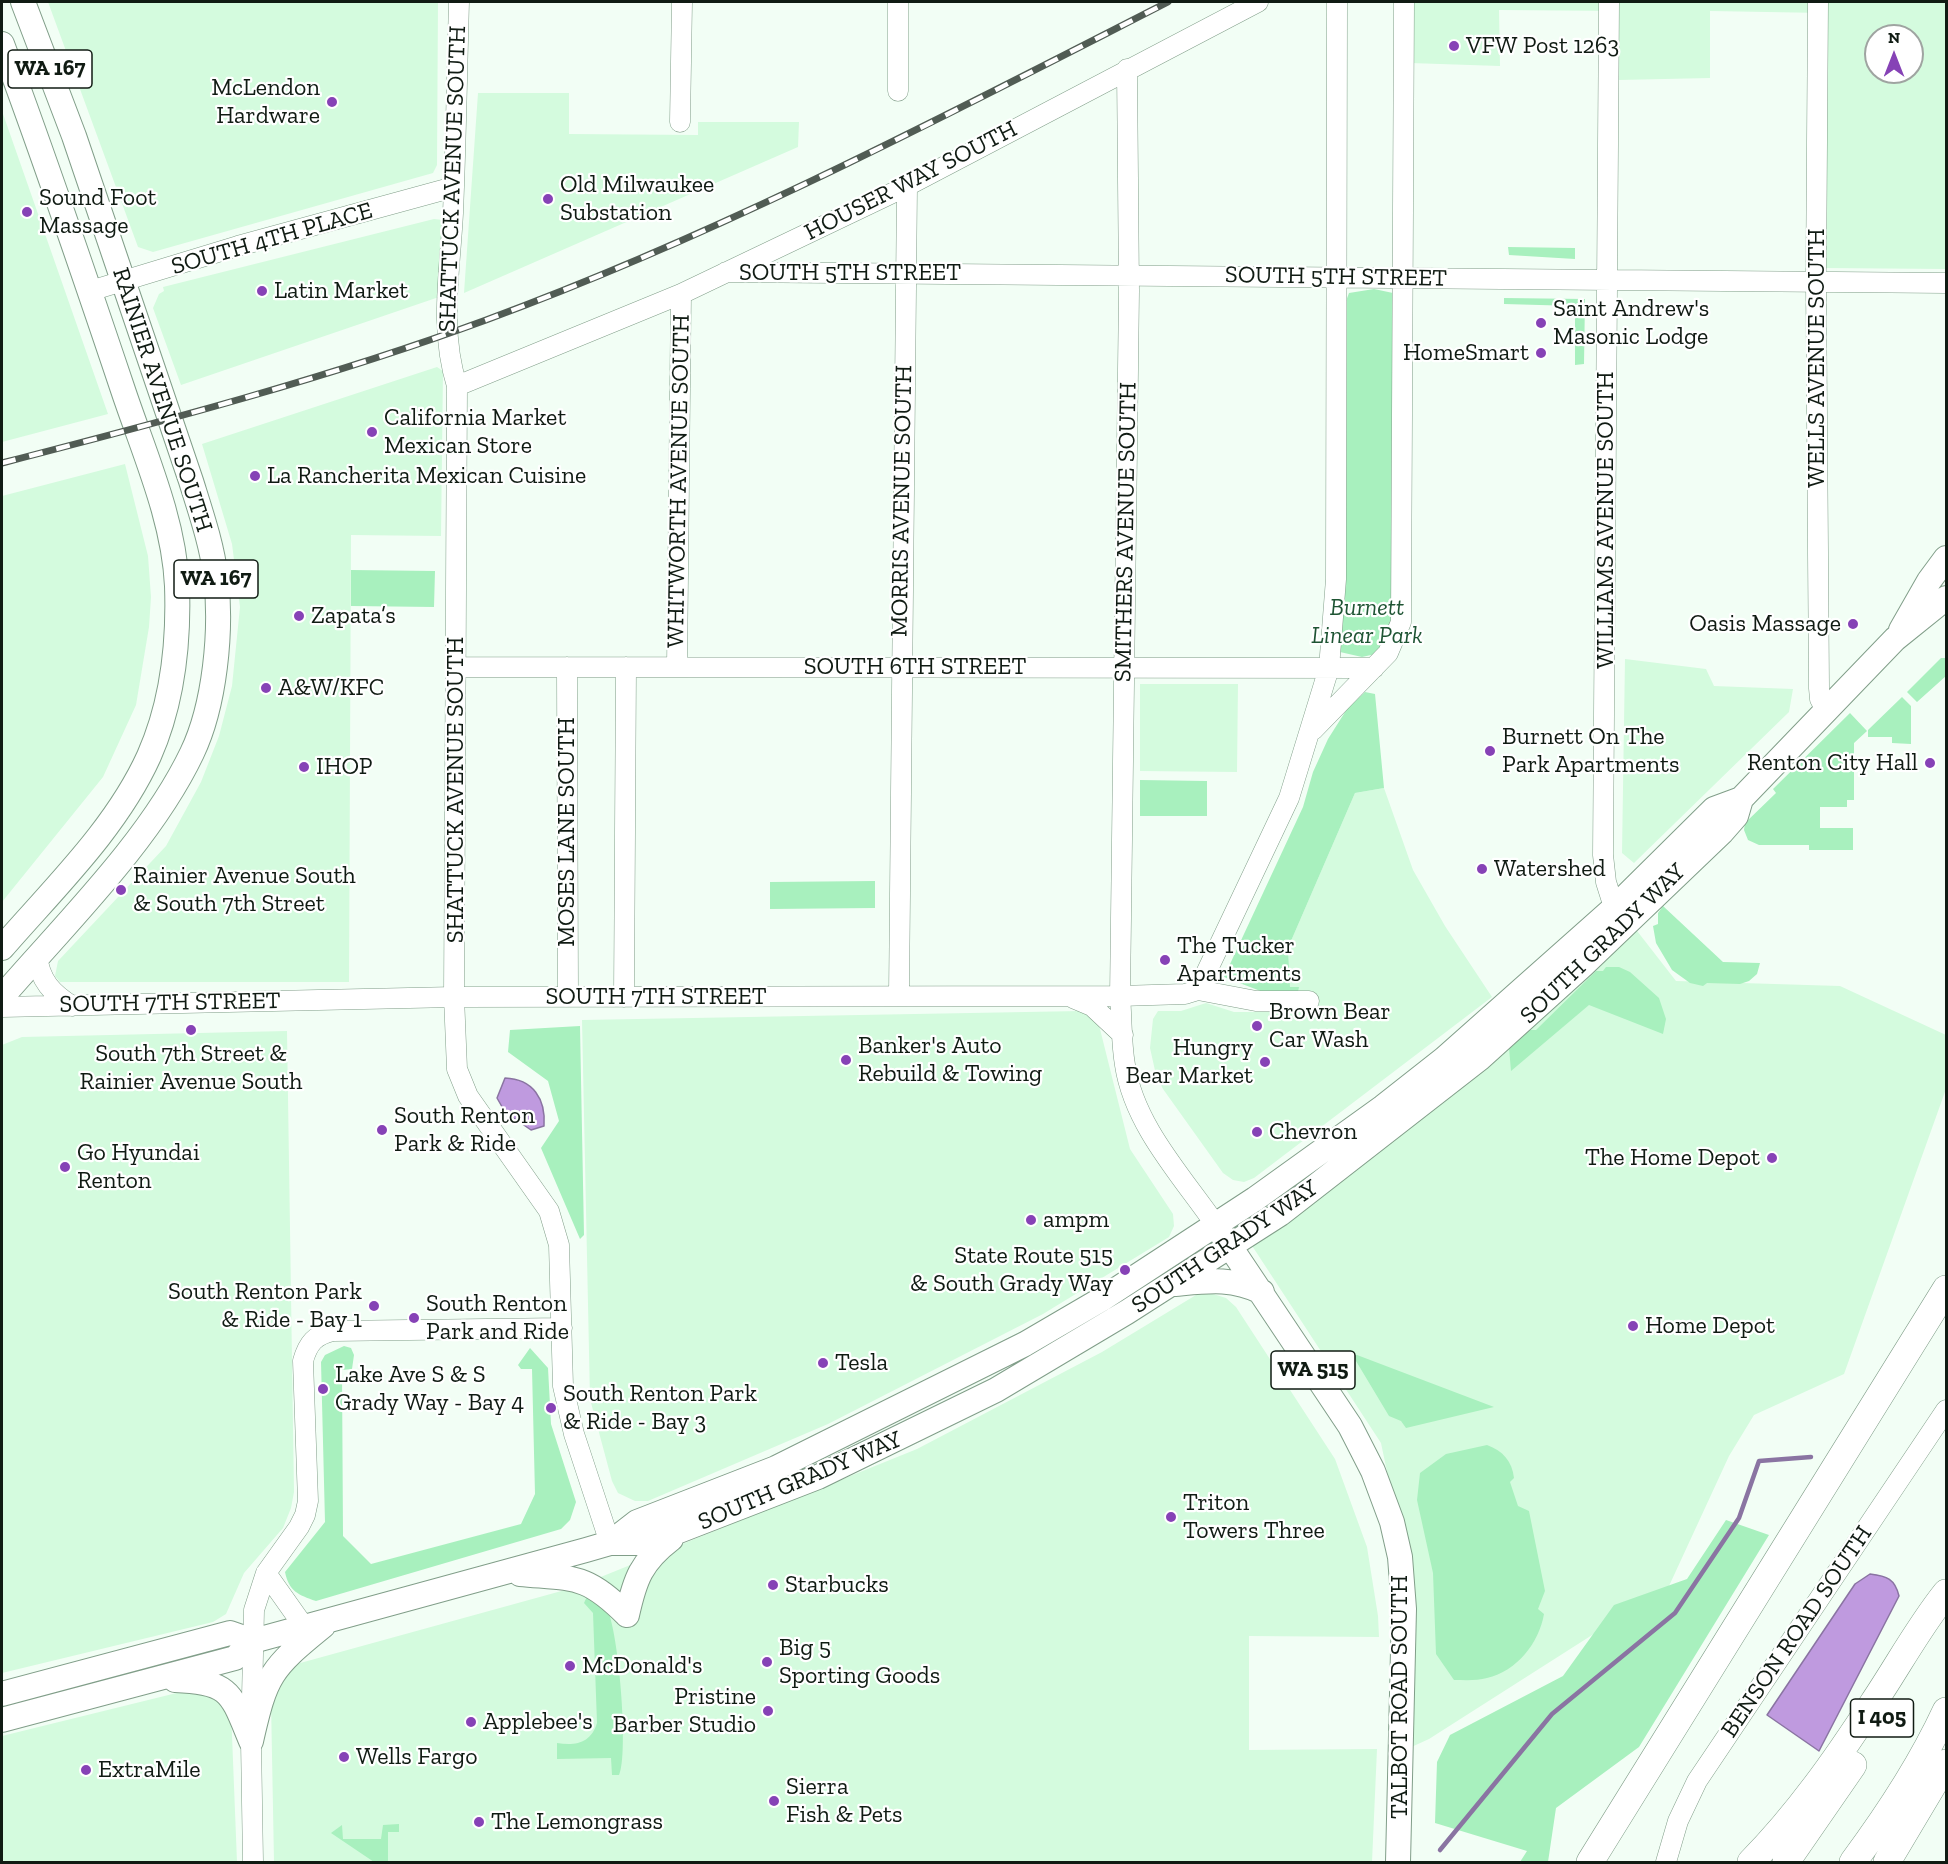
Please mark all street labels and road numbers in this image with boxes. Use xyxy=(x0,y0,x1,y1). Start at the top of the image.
street label: SHATTUCK AVENUE SOUTH xyxy=(433,25,473,333)
road number: WA 167 xyxy=(8,50,92,88)
street label: HOUSER WAY SOUTH xyxy=(800,115,1022,247)
street label: SOUTH 4TH PLACE xyxy=(168,197,376,281)
street label: WELLS AVENUE SOUTH xyxy=(1803,228,1831,488)
street label: SOUTH 5TH STREET xyxy=(739,259,961,287)
street label: SOUTH 5TH STREET xyxy=(1225,261,1447,293)
street label: RAINIER AVENUE SOUTH xyxy=(106,264,218,536)
street label: WHITWORTH AVENUE SOUTH xyxy=(662,314,696,648)
street label: MORRIS AVENUE SOUTH xyxy=(885,365,919,637)
street label: WILLIAMS AVENUE SOUTH xyxy=(1592,371,1620,669)
street label: SMITHERS AVENUE SOUTH xyxy=(1109,382,1143,682)
road number: WA 167 xyxy=(174,560,258,598)
street label: SHATTUCK AVENUE SOUTH xyxy=(442,637,470,943)
street label: SOUTH 6TH STREET xyxy=(804,653,1026,681)
street label: MOSES LANE SOUTH xyxy=(553,717,581,947)
street label: SOUTH GRADY WAY xyxy=(1514,858,1692,1030)
street label: SOUTH 7TH STREET xyxy=(545,983,767,1011)
street label: SOUTH 7TH STREET xyxy=(59,987,281,1019)
street label: SOUTH GRADY WAY xyxy=(1126,1174,1324,1320)
road number: WA 515 xyxy=(1271,1351,1355,1389)
street label: SOUTH GRADY WAY xyxy=(694,1425,906,1537)
street label: BENSON ROAD SOUTH xyxy=(1715,1521,1879,1743)
street label: TALBOT ROAD SOUTH xyxy=(1386,1575,1414,1819)
road number: I 405 xyxy=(1850,1699,1914,1737)

